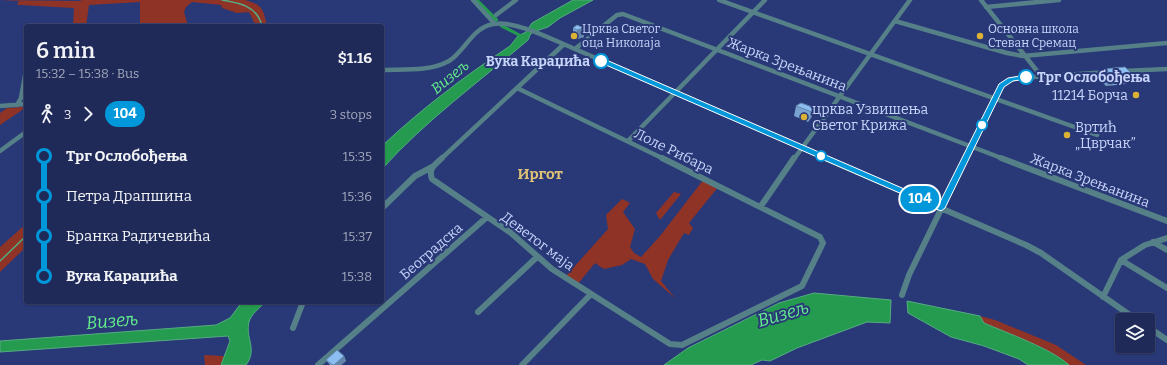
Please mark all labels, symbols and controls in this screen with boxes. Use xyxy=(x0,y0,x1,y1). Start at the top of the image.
place label: Црква Светог оца Николаја xyxy=(582,22,661,50)
place label: Основна школа Стеван Сремац xyxy=(988,22,1079,50)
marker: Црква Светог оца Николаја xyxy=(569,31,579,41)
marker: Основна школа Стеван Сремац xyxy=(975,31,985,41)
street label: Жарка Зрењанина xyxy=(725,34,849,95)
text: 6 min xyxy=(36,37,95,64)
text: $1.16 xyxy=(338,49,372,67)
place label: Вука Караџића xyxy=(486,53,590,70)
marker: Вука Караџића xyxy=(593,53,609,69)
water label: Визељ xyxy=(427,56,473,98)
text: 15:32 – 15:38 · Bus xyxy=(36,66,139,81)
marker: Трг Ослобођења xyxy=(1018,69,1034,85)
place label: Трг Ослобођења xyxy=(1037,69,1150,86)
place label: 11214 Борча xyxy=(1052,87,1128,104)
marker: 11214 Борча xyxy=(1131,90,1141,100)
place label: црква Узвишења Светог Крижа xyxy=(812,101,928,134)
icon: walk xyxy=(36,103,58,125)
icon: forward xyxy=(77,103,99,125)
text: 104 xyxy=(113,105,137,122)
text: 3 xyxy=(64,107,71,122)
text: 3 stops xyxy=(330,107,372,122)
marker: црква Узвишења Светог Крижа xyxy=(799,112,809,122)
unlabelled marker xyxy=(976,119,988,131)
place label: Вртић „Цврчак” xyxy=(1075,119,1136,152)
street label: Лоле Рибара xyxy=(632,125,716,178)
marker: Вртић „Цврчак” xyxy=(1062,130,1072,140)
text: Трг Ослобођења xyxy=(66,147,187,165)
text: 15:35 xyxy=(343,149,372,164)
unlabelled marker xyxy=(815,150,827,162)
street label: Жарка Зрењанина xyxy=(1028,150,1152,211)
district label: Иргот xyxy=(517,165,563,183)
line badge: 104 xyxy=(897,186,943,212)
text: Петра Драпшина xyxy=(66,187,192,205)
text: 15:36 xyxy=(342,189,372,204)
text: 104 xyxy=(908,190,932,207)
street label: Деветог маја xyxy=(498,208,578,275)
street label: Београдска xyxy=(396,219,466,283)
text: Бранка Радичевића xyxy=(66,227,210,245)
text: 15:37 xyxy=(343,229,372,244)
text: Вука Караџића xyxy=(66,267,178,285)
text: 15:38 xyxy=(342,269,372,284)
water label: Визељ xyxy=(755,296,811,332)
water label: Визељ xyxy=(85,308,139,334)
map controls xyxy=(1115,313,1155,353)
button: layers xyxy=(1115,313,1155,353)

